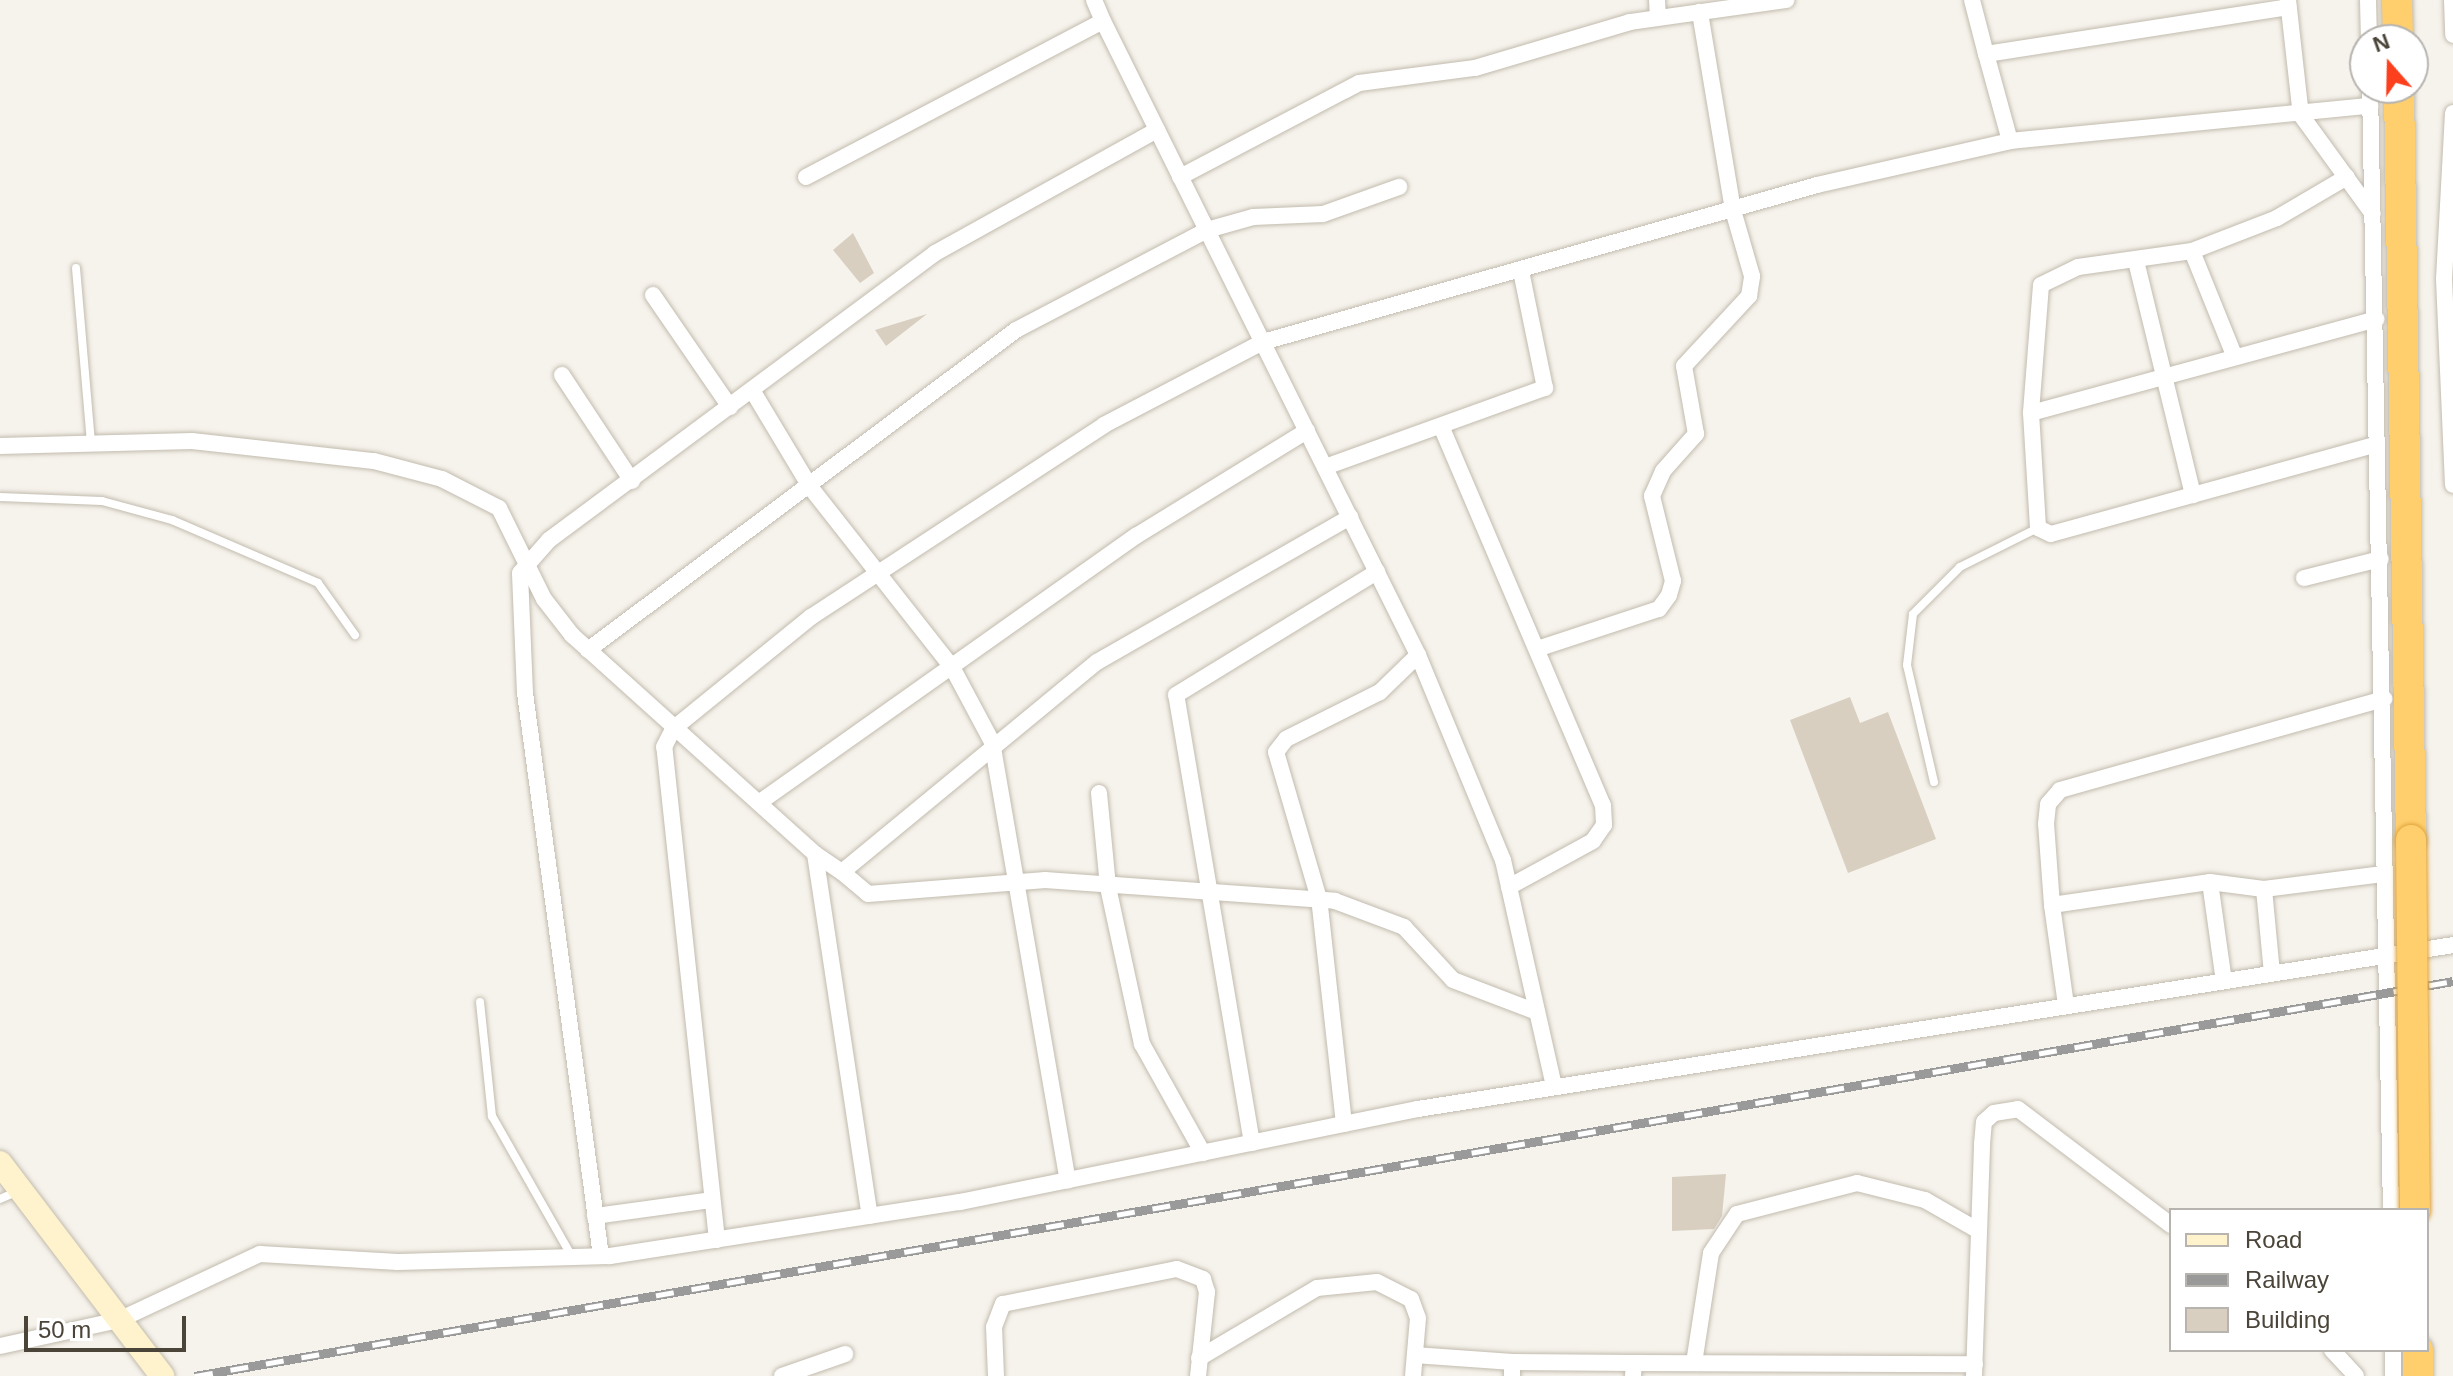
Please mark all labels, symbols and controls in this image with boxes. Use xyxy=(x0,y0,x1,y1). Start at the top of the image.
north arrow xyxy=(2349,24,2429,104)
text: N xyxy=(2370,28,2393,57)
legend xyxy=(2169,1208,2429,1352)
text: Road xyxy=(2245,1226,2302,1253)
text: Railway xyxy=(2245,1266,2329,1293)
scale bar xyxy=(28,1300,190,1350)
text: Building xyxy=(2245,1306,2330,1333)
text: 50 m xyxy=(38,1316,91,1343)

